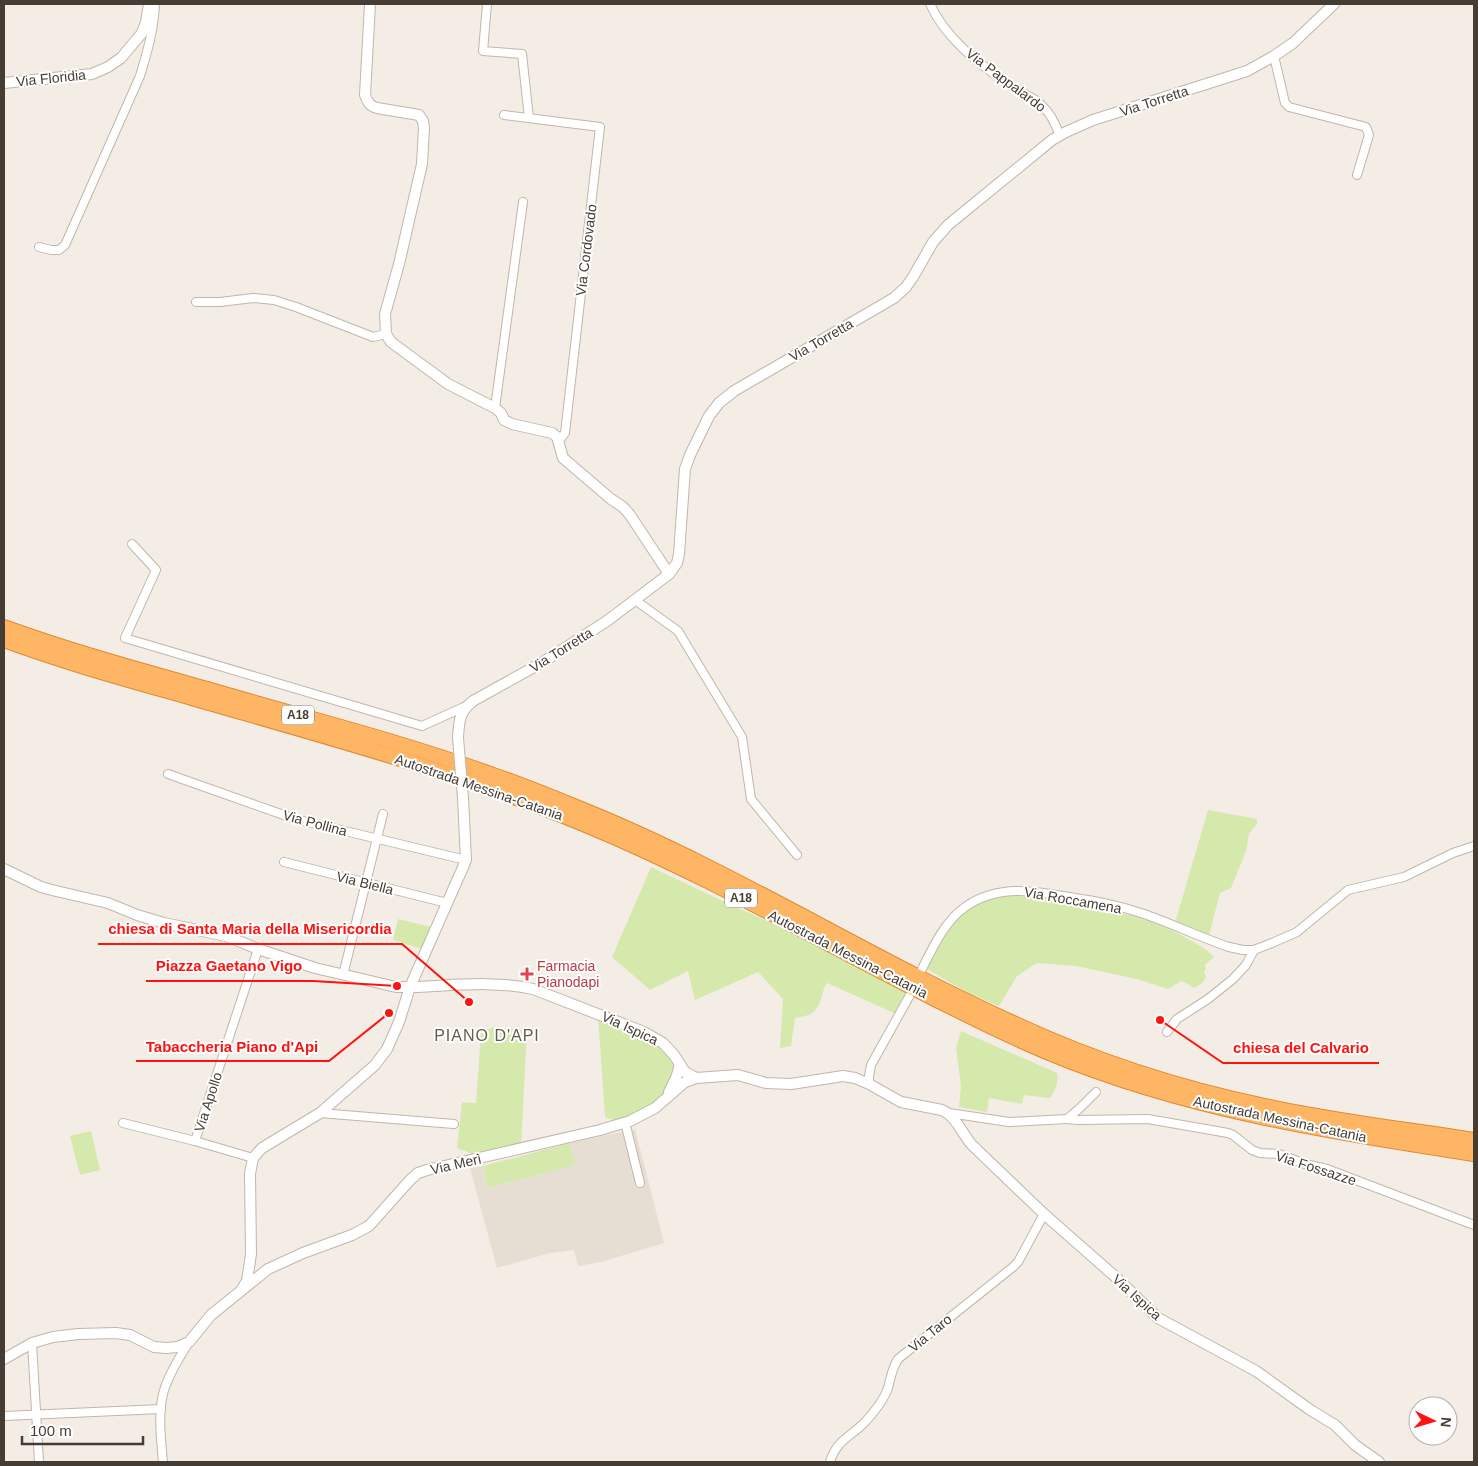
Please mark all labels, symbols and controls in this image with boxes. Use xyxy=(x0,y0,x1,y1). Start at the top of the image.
street label: Via Pappalardo xyxy=(963,45,1049,115)
street label: Via Floridia xyxy=(15,66,87,90)
street label: Via Torretta xyxy=(1118,82,1190,120)
street label: Via Cordovado xyxy=(572,203,600,297)
street label: Via Torretta xyxy=(786,315,856,365)
street label: Via Torretta xyxy=(527,624,596,676)
road number: A18 xyxy=(282,706,314,724)
street label: Autostrada Messina-Catania xyxy=(393,751,565,823)
street label: Via Pollina xyxy=(281,807,349,839)
street label: Via Biella xyxy=(335,868,395,898)
street label: Via Roccamena xyxy=(1023,884,1123,916)
road number: A18 xyxy=(725,888,757,908)
street label: Autostrada Messina-Catania xyxy=(766,907,931,1001)
callout: chiesa di Santa Maria della Misericordia xyxy=(98,914,402,944)
text: chiesa di Santa Maria della Misericordia xyxy=(108,920,392,937)
callout: Piazza Gaetano Vigo xyxy=(146,951,313,981)
text: Piazza Gaetano Vigo xyxy=(156,957,302,974)
place label: Farmacia Pianodapi xyxy=(537,958,599,990)
marker: Farmacia Pianodapi xyxy=(521,968,533,980)
street label: Via Ispica xyxy=(599,1008,661,1048)
district label: PIANO D'API xyxy=(434,1027,540,1044)
callout: Tabaccheria Piano d'Api xyxy=(136,1031,329,1061)
callout: chiesa del Calvario xyxy=(1223,1033,1379,1063)
text: Tabaccheria Piano d'Api xyxy=(146,1038,318,1055)
text: chiesa del Calvario xyxy=(1233,1039,1369,1056)
street label: Via Apollo xyxy=(191,1070,225,1134)
street label: Autostrada Messina-Catania xyxy=(1192,1093,1368,1145)
street label: Via Fossazze xyxy=(1274,1147,1359,1189)
street label: Via Merì xyxy=(429,1150,483,1178)
street label: Via Ispica xyxy=(1109,1271,1165,1323)
street label: Via Taro xyxy=(905,1311,955,1355)
north arrow xyxy=(1408,1396,1458,1446)
scale bar xyxy=(22,1414,144,1446)
text: N xyxy=(1438,1416,1454,1428)
text: 100 m xyxy=(30,1422,72,1439)

